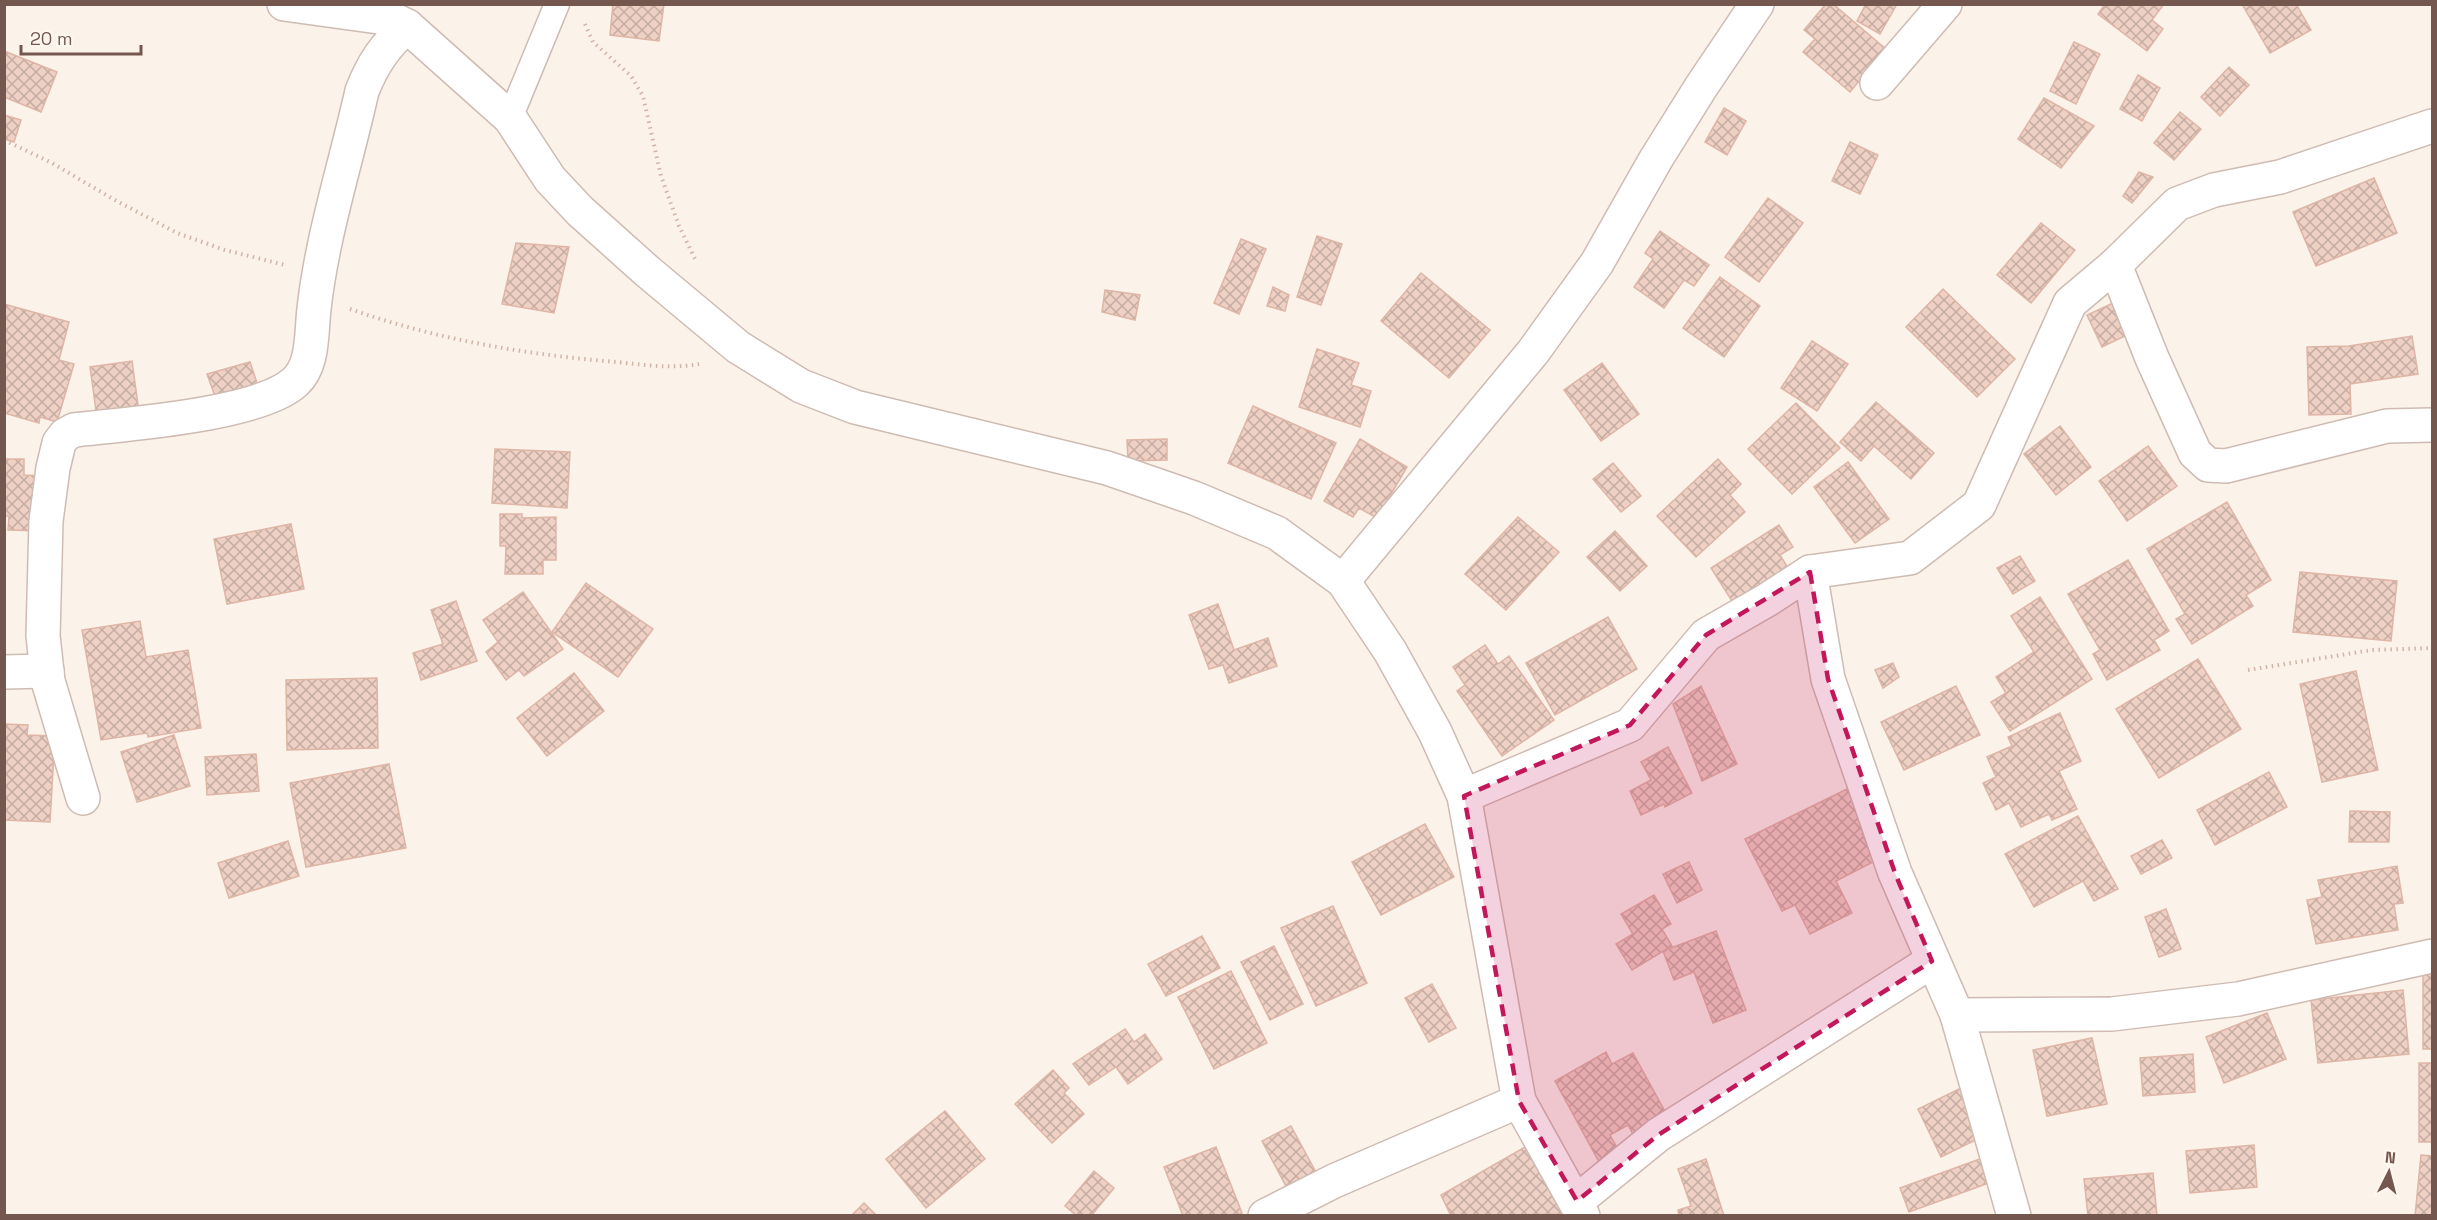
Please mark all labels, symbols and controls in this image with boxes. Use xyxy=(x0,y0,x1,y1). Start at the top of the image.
scale bar xyxy=(21,18,141,56)
text: 20 m xyxy=(30,27,73,50)
north arrow xyxy=(2359,1142,2419,1202)
text: N xyxy=(2384,1147,2397,1169)

